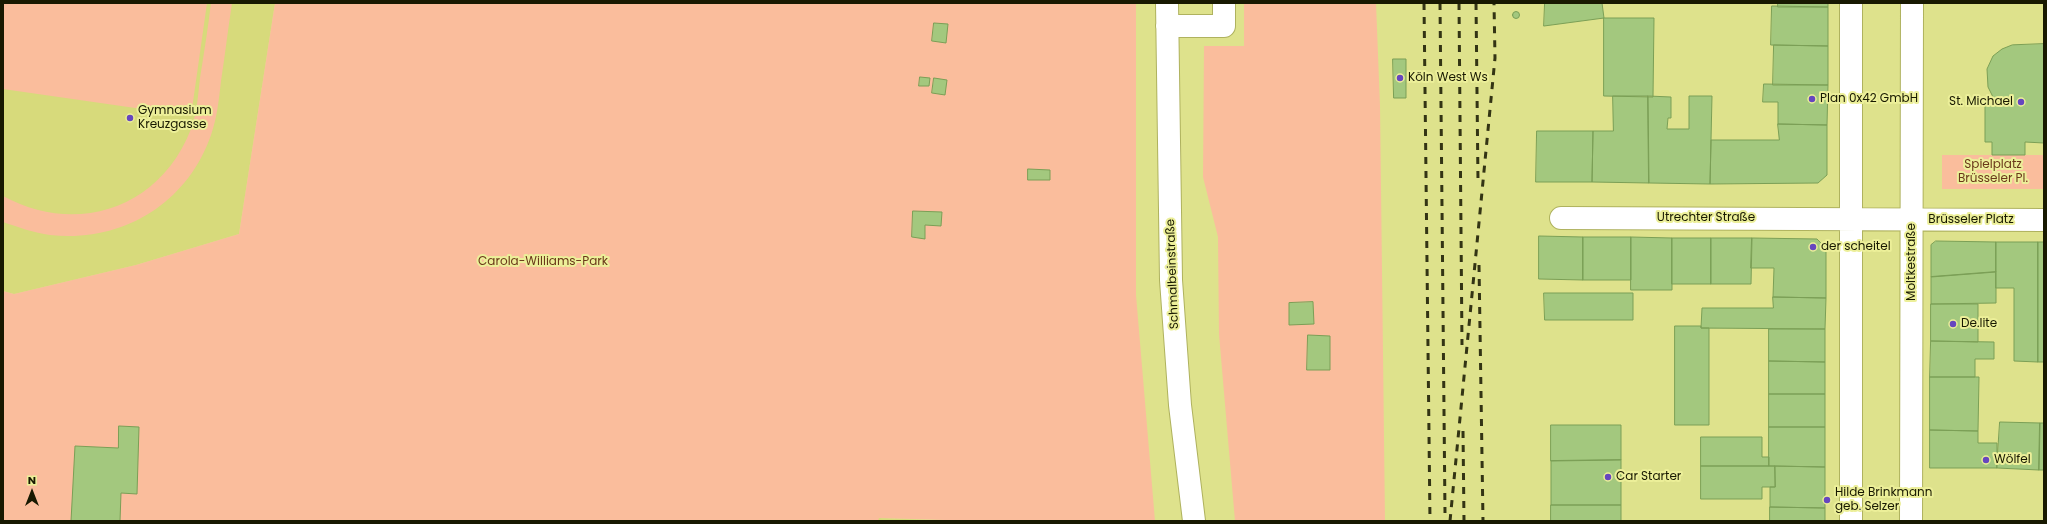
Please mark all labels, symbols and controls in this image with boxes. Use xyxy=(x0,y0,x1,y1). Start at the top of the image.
place label: Köln West Ws xyxy=(1408,71,1488,85)
marker: Köln West Ws xyxy=(1395,73,1405,83)
place label: Plan 0x42 GmbH xyxy=(1820,92,1918,106)
marker: Plan 0x42 GmbH xyxy=(1807,94,1817,104)
place label: St. Michael xyxy=(1949,95,2013,109)
marker: St. Michael xyxy=(2016,97,2026,107)
place label: Gymnasium Kreuzgasse xyxy=(138,104,211,132)
marker: Gymnasium Kreuzgasse xyxy=(125,113,135,123)
park label: Spielplatz Brüsseler Pl. xyxy=(1958,158,2028,186)
street label: Utrechter Straße xyxy=(1657,211,1755,225)
street label: Brüsseler Platz xyxy=(1928,213,2014,227)
street label: Schmalbeinstraße xyxy=(1164,219,1182,329)
street label: Moltkestraße xyxy=(1905,223,1919,301)
place label: der scheitel xyxy=(1821,240,1891,254)
marker: der scheitel xyxy=(1808,242,1818,252)
park label: Carola-Williams-Park xyxy=(478,255,608,269)
place label: De.lite xyxy=(1961,317,1997,331)
marker: De.lite xyxy=(1948,319,1958,329)
place label: Wölfel xyxy=(1994,453,2031,467)
marker: Wölfel xyxy=(1981,455,1991,465)
place label: Car Starter xyxy=(1616,470,1681,484)
north arrow xyxy=(12,472,52,512)
text: N xyxy=(28,472,36,488)
marker: Car Starter xyxy=(1603,472,1613,482)
place label: Hilde Brinkmann geb. Selzer xyxy=(1835,486,1932,514)
marker: Hilde Brinkmann geb. Selzer xyxy=(1822,495,1832,505)

